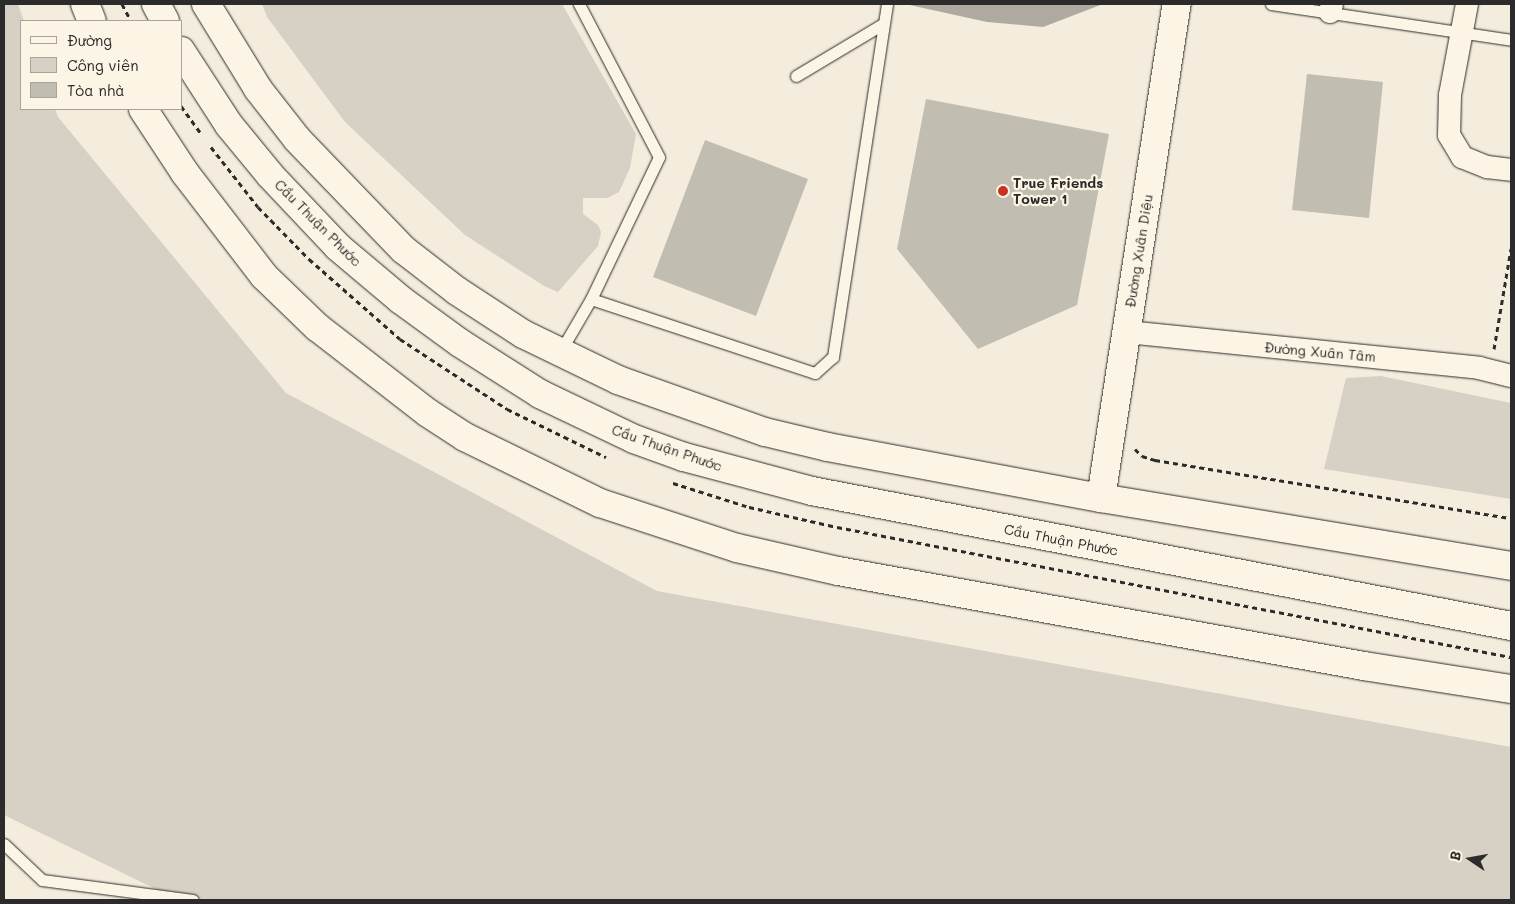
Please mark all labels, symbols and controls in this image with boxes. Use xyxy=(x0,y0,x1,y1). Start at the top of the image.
legend xyxy=(20,20,182,110)
text: Đường xyxy=(67,30,112,50)
text: Công viên xyxy=(67,55,139,75)
text: Tòa nhà xyxy=(67,80,125,100)
place label: True Friends Tower 1 xyxy=(1013,175,1103,208)
street label: Cầu Thuận Phước xyxy=(271,176,365,270)
marker: True Friends Tower 1 xyxy=(997,185,1009,197)
street label: Đường Xuân Diệu xyxy=(1122,193,1156,309)
street label: Đường Xuân Tâm xyxy=(1263,339,1377,365)
street label: Cầu Thuận Phước xyxy=(610,421,724,475)
street label: Cầu Thuận Phước xyxy=(1003,521,1119,559)
north arrow xyxy=(1445,834,1495,884)
text: B xyxy=(1445,849,1465,862)

